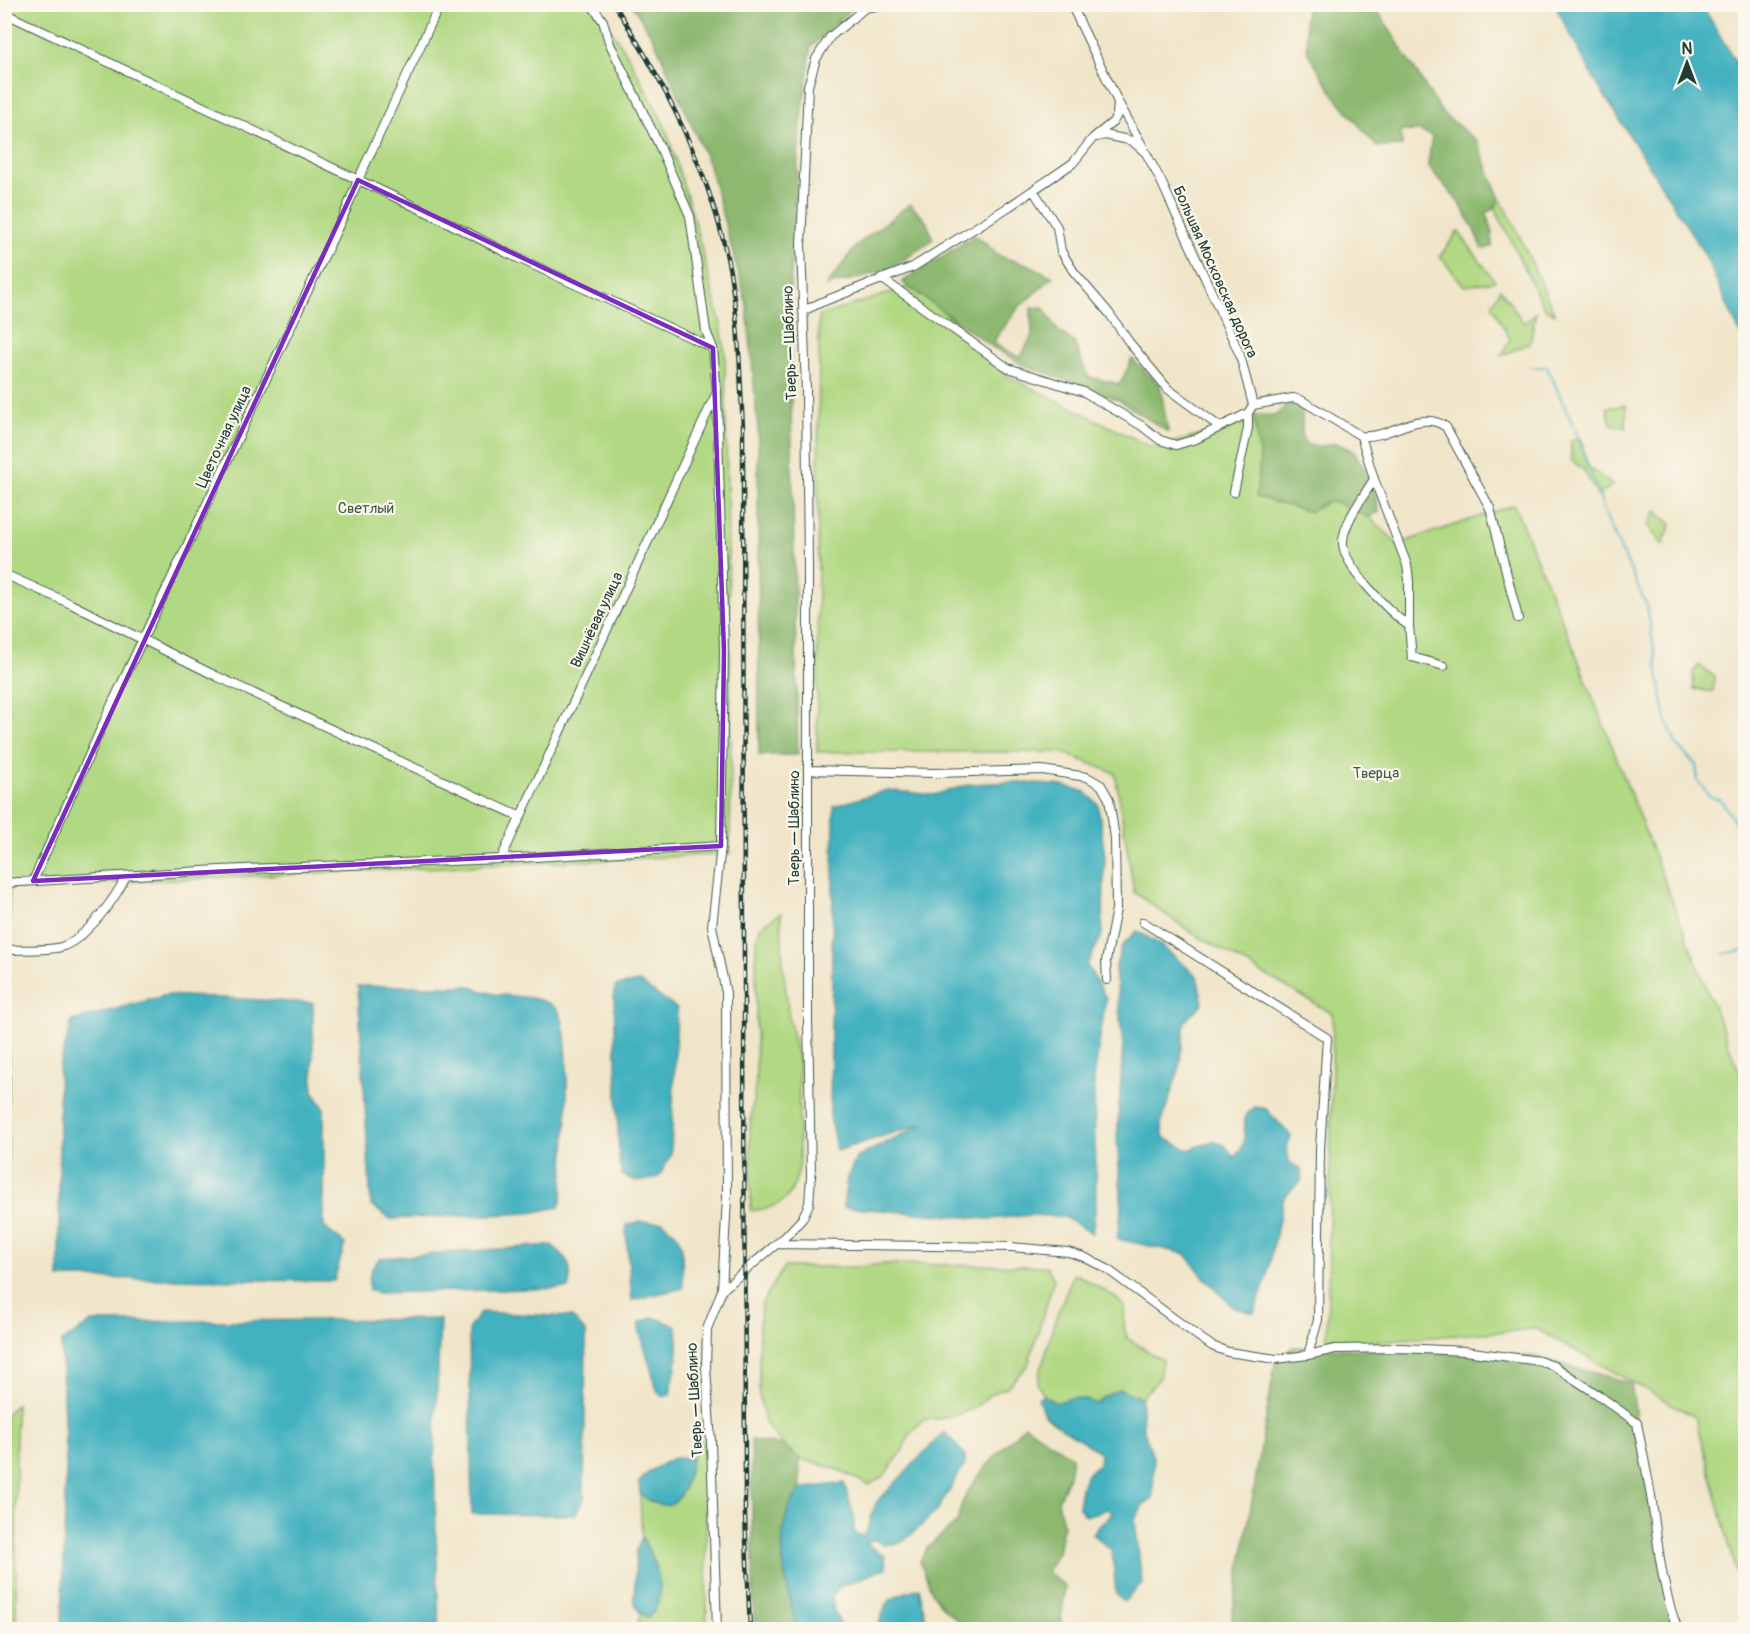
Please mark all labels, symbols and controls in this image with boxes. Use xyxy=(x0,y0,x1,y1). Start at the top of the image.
north arrow xyxy=(1657,33,1717,93)
text: N xyxy=(1682,39,1693,59)
street label: Большая Московская дорога xyxy=(1168,183,1262,361)
street label: Тверь — Шаблино xyxy=(778,285,802,401)
street label: Цветочная улица xyxy=(192,383,256,491)
park label: Светлый xyxy=(338,499,394,518)
street label: Вишнёвая улица xyxy=(567,569,627,671)
park label: Тверца xyxy=(1353,764,1399,783)
street label: Тверь — Шаблино xyxy=(785,771,804,885)
street label: Тверь — Шаблино xyxy=(683,1342,707,1458)

